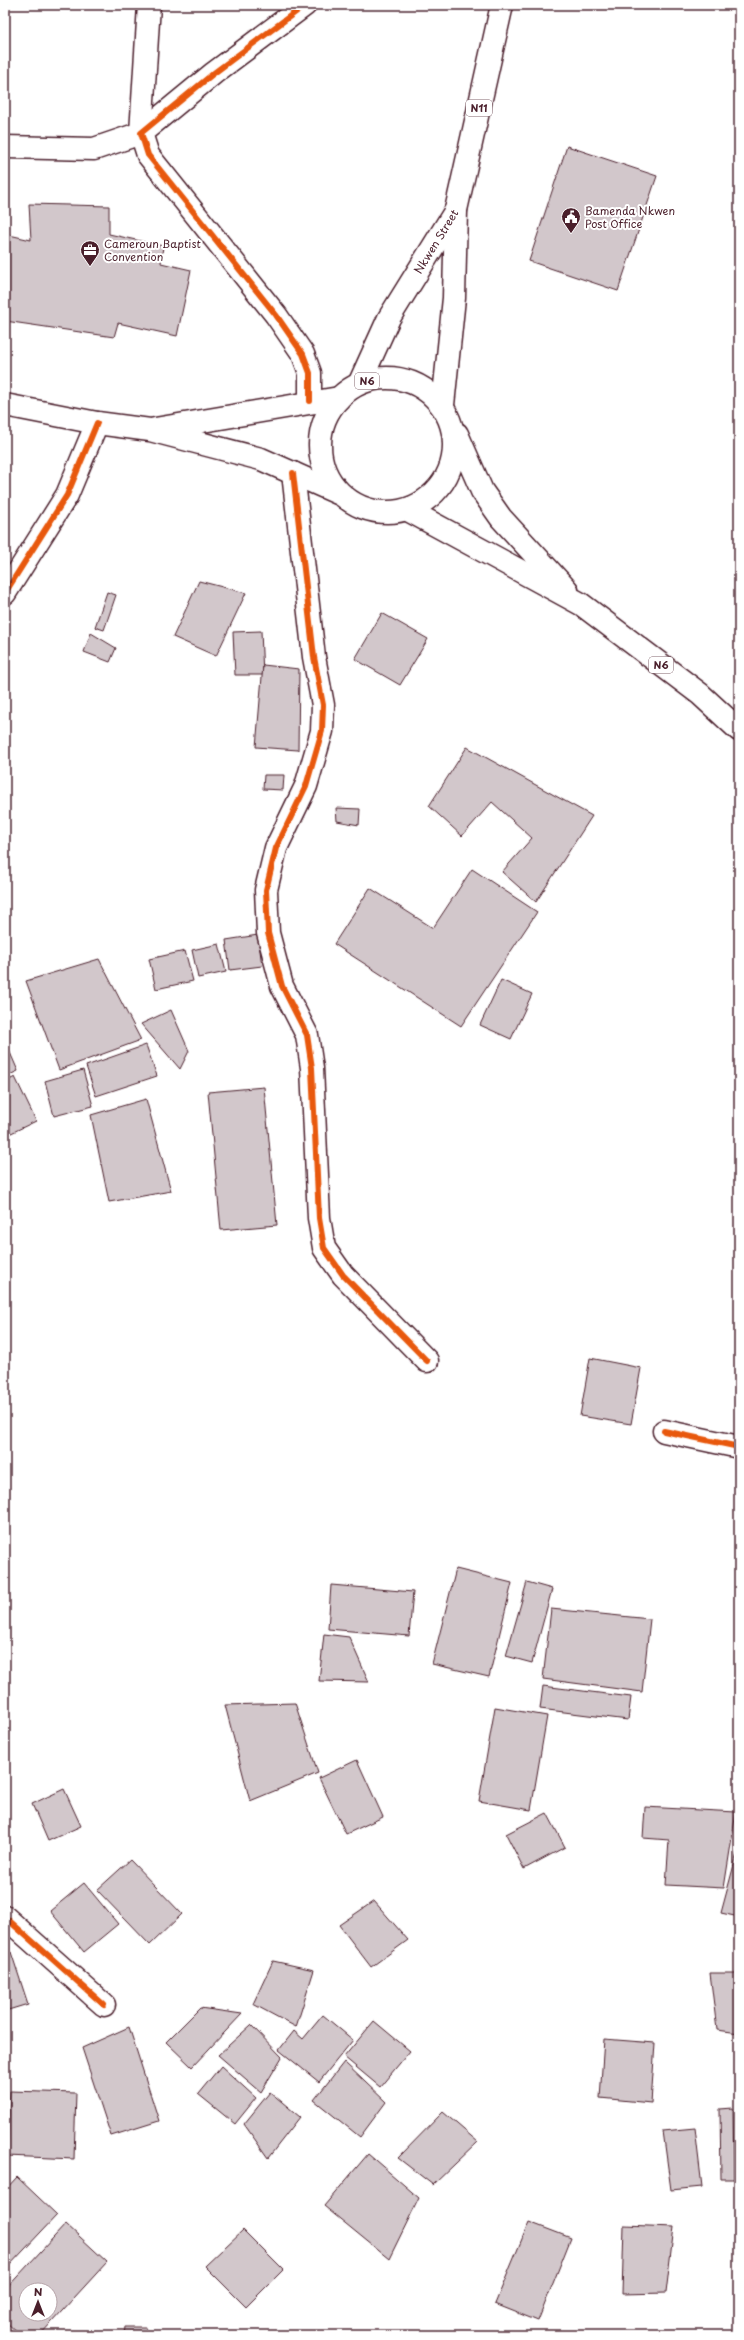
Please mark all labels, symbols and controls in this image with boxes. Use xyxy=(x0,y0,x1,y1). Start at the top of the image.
road number: N11 xyxy=(466,100,492,116)
place label: Bamenda Nkwen Post Office xyxy=(585,202,675,232)
street label: Nkwen Street xyxy=(409,205,463,277)
public building icon: Bamenda Nkwen Post Office xyxy=(560,206,582,234)
place label: Cameroun Baptist Convention xyxy=(104,235,201,265)
office icon: Cameroun Baptist Convention xyxy=(79,239,101,267)
road number: N6 xyxy=(355,373,379,389)
road number: N6 xyxy=(649,657,673,673)
north arrow xyxy=(18,2282,58,2322)
text: N xyxy=(34,2283,43,2300)

